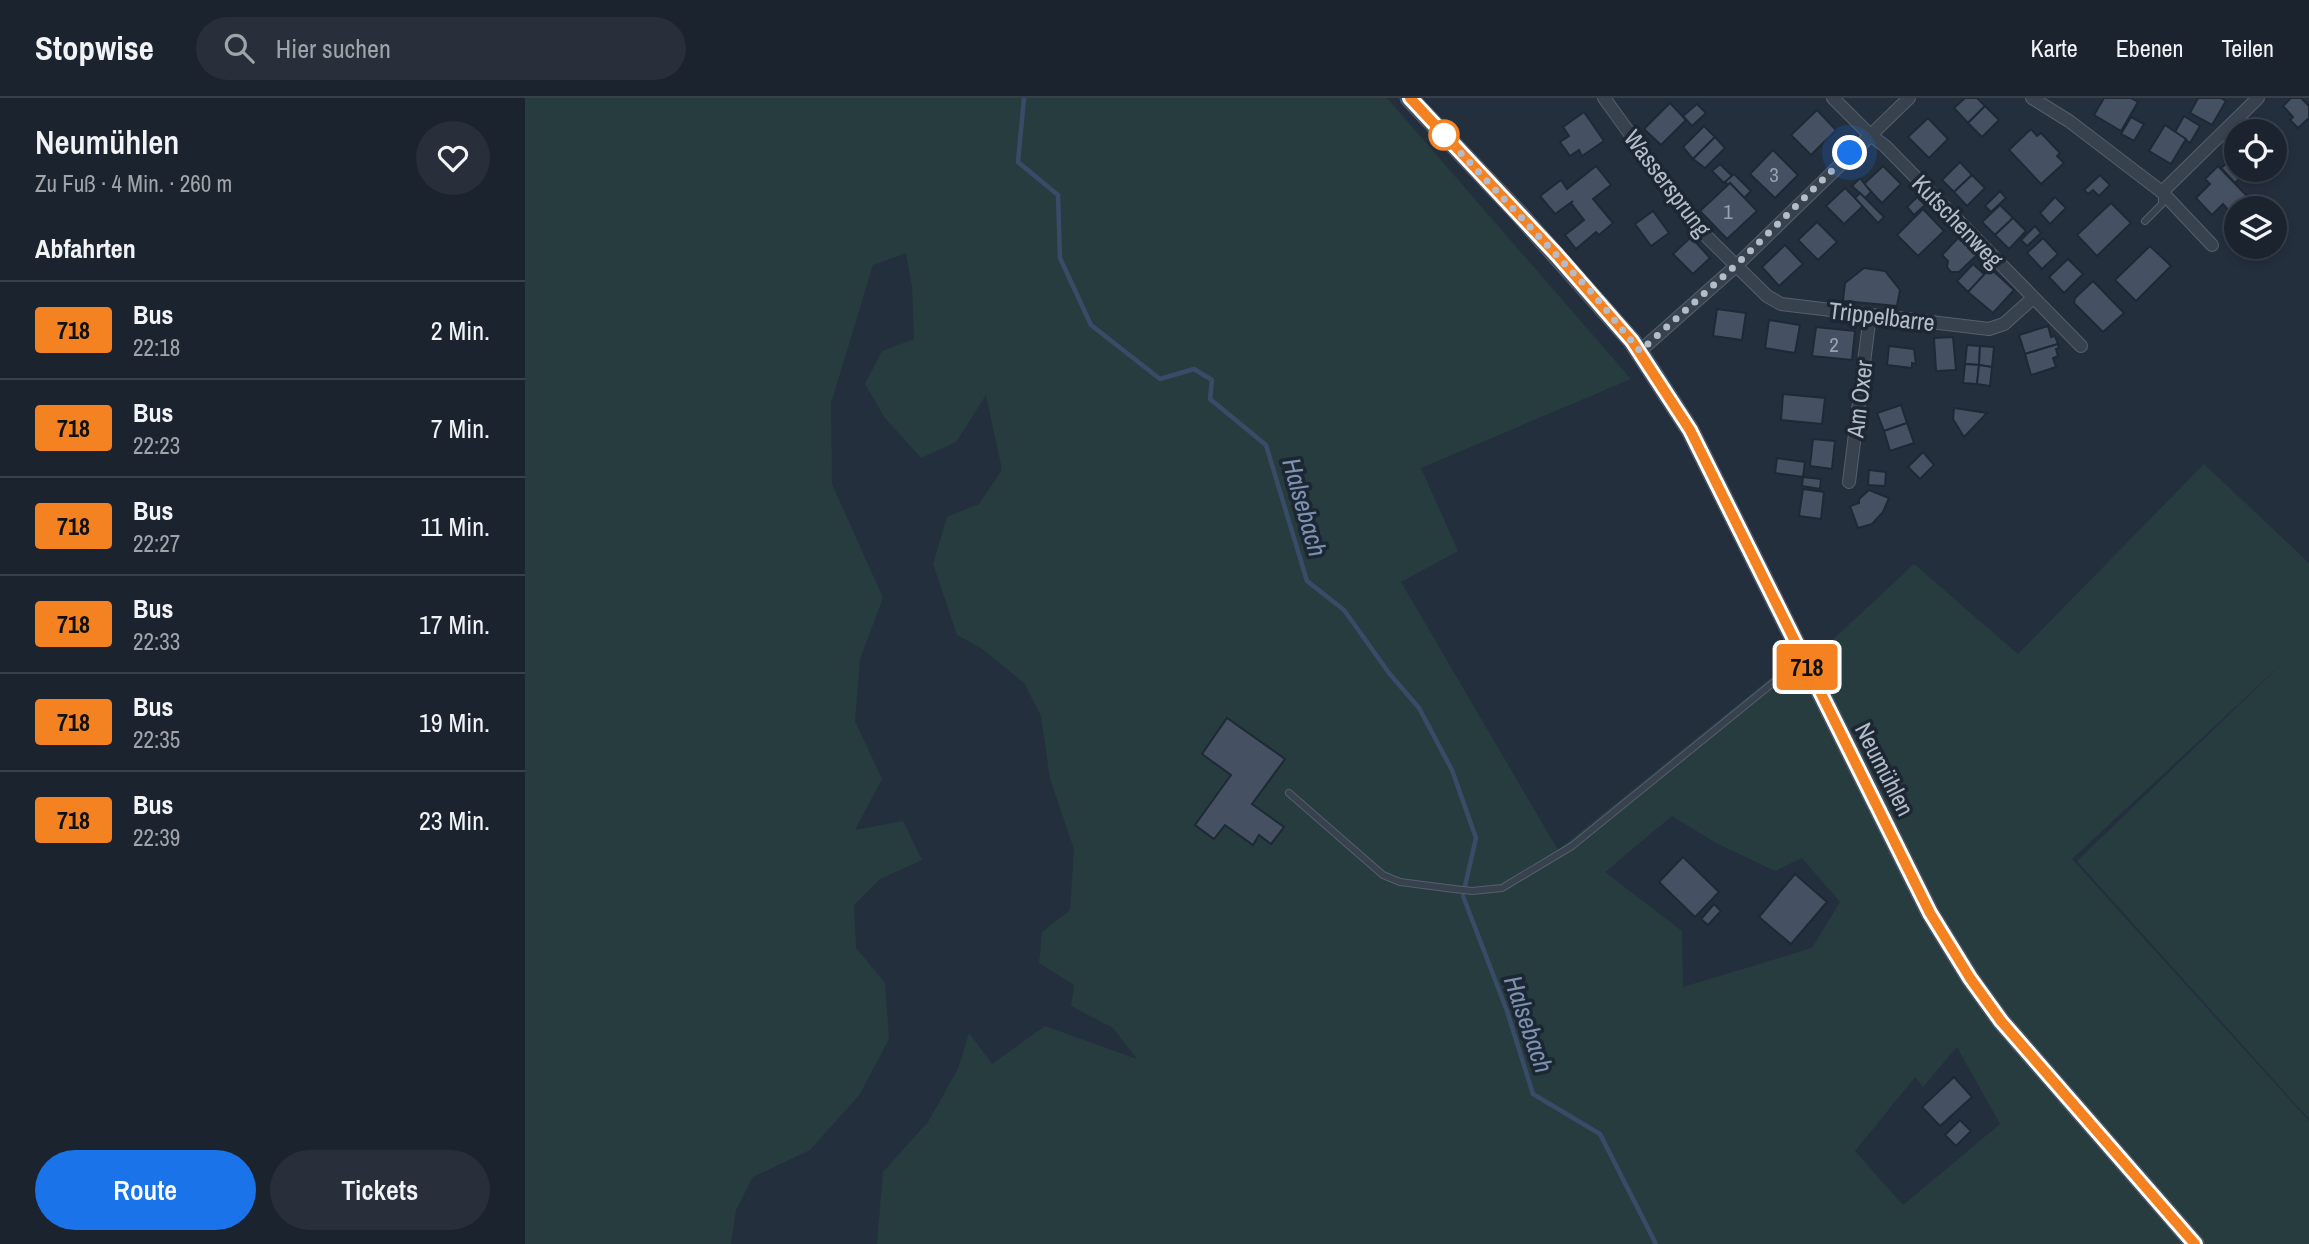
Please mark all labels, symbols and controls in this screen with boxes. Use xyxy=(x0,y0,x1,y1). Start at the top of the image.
search box xyxy=(196,17,686,80)
text: Stopwise xyxy=(35,26,154,70)
icon: search xyxy=(220,29,258,67)
text: Hier suchen xyxy=(276,31,391,66)
text: Karte xyxy=(2031,32,2078,64)
text: Ebenen xyxy=(2116,32,2183,64)
text: Teilen xyxy=(2221,32,2274,64)
map controls xyxy=(2224,119,2287,259)
button: locate xyxy=(2224,119,2287,182)
text: Neumühlen xyxy=(35,120,179,164)
unlabelled marker xyxy=(1429,120,1459,150)
button: heart xyxy=(416,121,490,195)
street label: Wassersprung xyxy=(1617,123,1719,243)
your location xyxy=(1832,135,1867,170)
house number: 3 xyxy=(1769,160,1779,189)
street label: Kutschenweg xyxy=(1905,167,2011,275)
text: Zu Fuß · 4 Min. · 260 m xyxy=(35,168,232,199)
button: layers xyxy=(2224,196,2287,259)
house number: 1 xyxy=(1723,197,1733,226)
text: Abfahrten xyxy=(35,231,136,266)
street label: Trippelbarre xyxy=(1827,294,1937,338)
text: Bus xyxy=(133,297,173,332)
text: 2 Min. xyxy=(431,313,490,348)
text: 718 xyxy=(57,314,90,346)
house number: 2 xyxy=(1829,330,1839,359)
text: 22:18 xyxy=(133,332,180,363)
street label: Am Oxer xyxy=(1838,358,1880,440)
text: Bus xyxy=(133,395,173,430)
text: 7 Min. xyxy=(431,411,490,446)
text: 718 xyxy=(57,412,90,444)
text: 22:23 xyxy=(133,430,180,461)
water label: Halsebach xyxy=(1274,454,1336,560)
text: Bus xyxy=(133,493,173,528)
text: 11 Min. xyxy=(420,509,490,544)
text: 718 xyxy=(57,510,90,542)
text: 22:27 xyxy=(133,528,180,559)
text: Bus xyxy=(133,591,173,626)
text: 17 Min. xyxy=(419,607,490,642)
text: 718 xyxy=(57,608,90,640)
text: 22:33 xyxy=(133,626,180,657)
line badge: 718 xyxy=(1767,644,1847,690)
text: 718 xyxy=(1791,651,1823,683)
text: Bus xyxy=(133,689,173,724)
text: 19 Min. xyxy=(419,705,490,740)
text: 718 xyxy=(57,706,90,738)
street label: Neumühlen xyxy=(1848,717,1922,821)
text: 22:35 xyxy=(133,724,180,755)
text: Bus xyxy=(133,787,173,822)
text: 23 Min. xyxy=(419,803,490,838)
text: 718 xyxy=(57,804,90,836)
text: 22:39 xyxy=(133,822,180,853)
water label: Halsebach xyxy=(1496,971,1562,1077)
button: Route xyxy=(35,1150,256,1230)
button: Tickets xyxy=(270,1150,490,1230)

